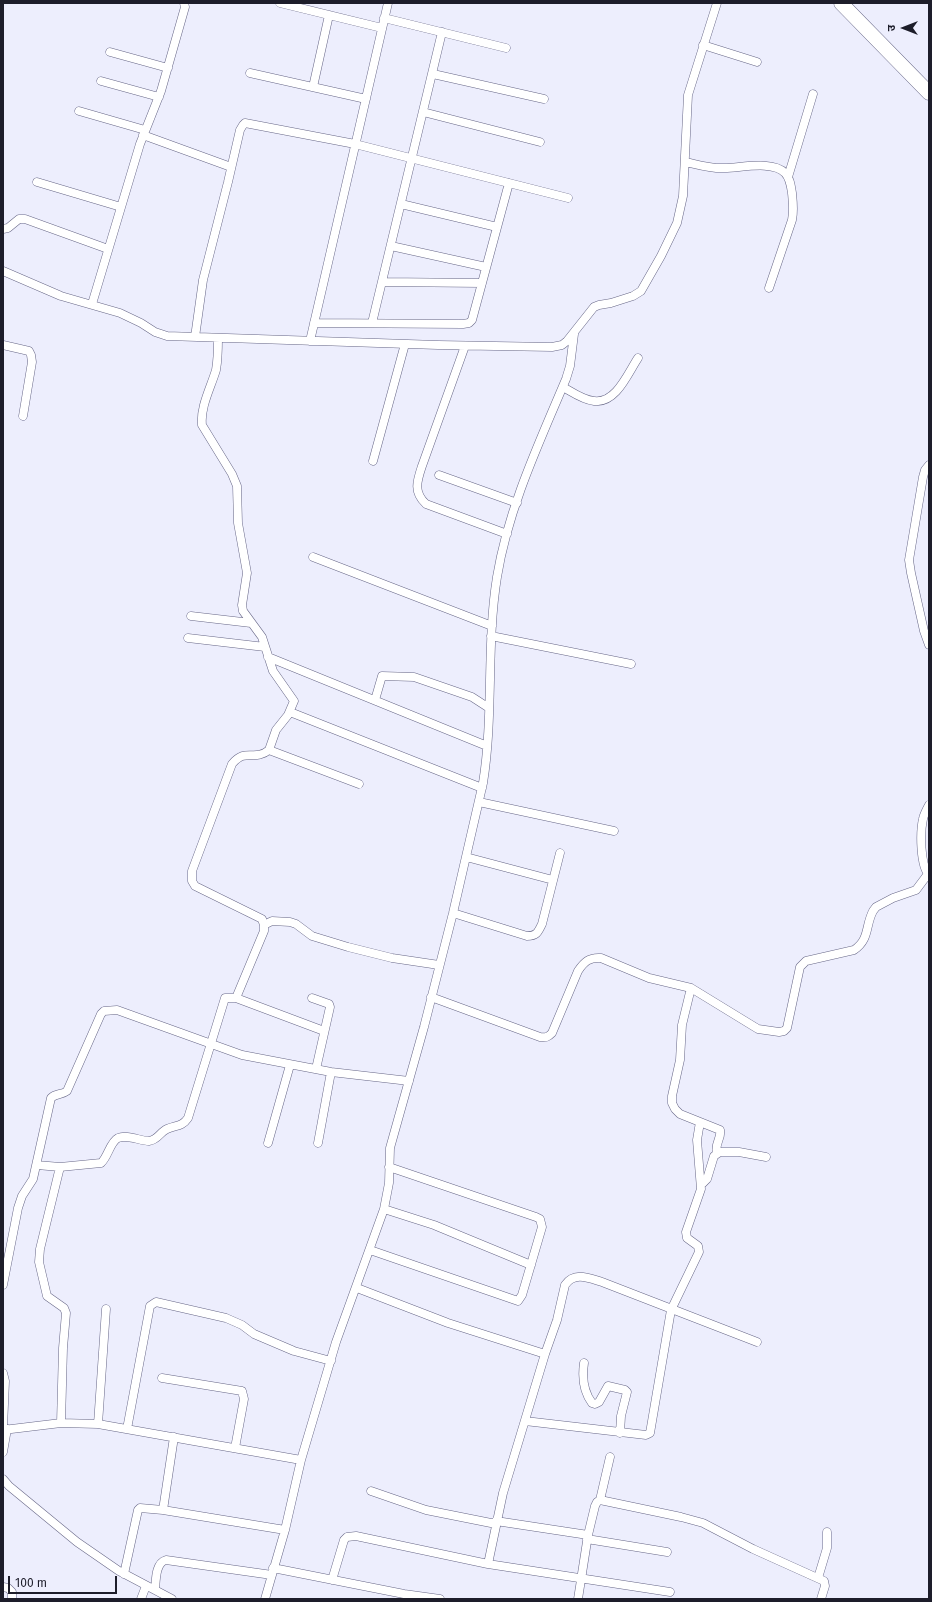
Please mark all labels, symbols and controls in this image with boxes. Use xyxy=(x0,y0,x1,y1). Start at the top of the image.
north arrow xyxy=(884,8,924,48)
text: उ xyxy=(885,25,898,31)
scale bar xyxy=(10,1568,119,1594)
text: 100 m xyxy=(15,1576,47,1590)

